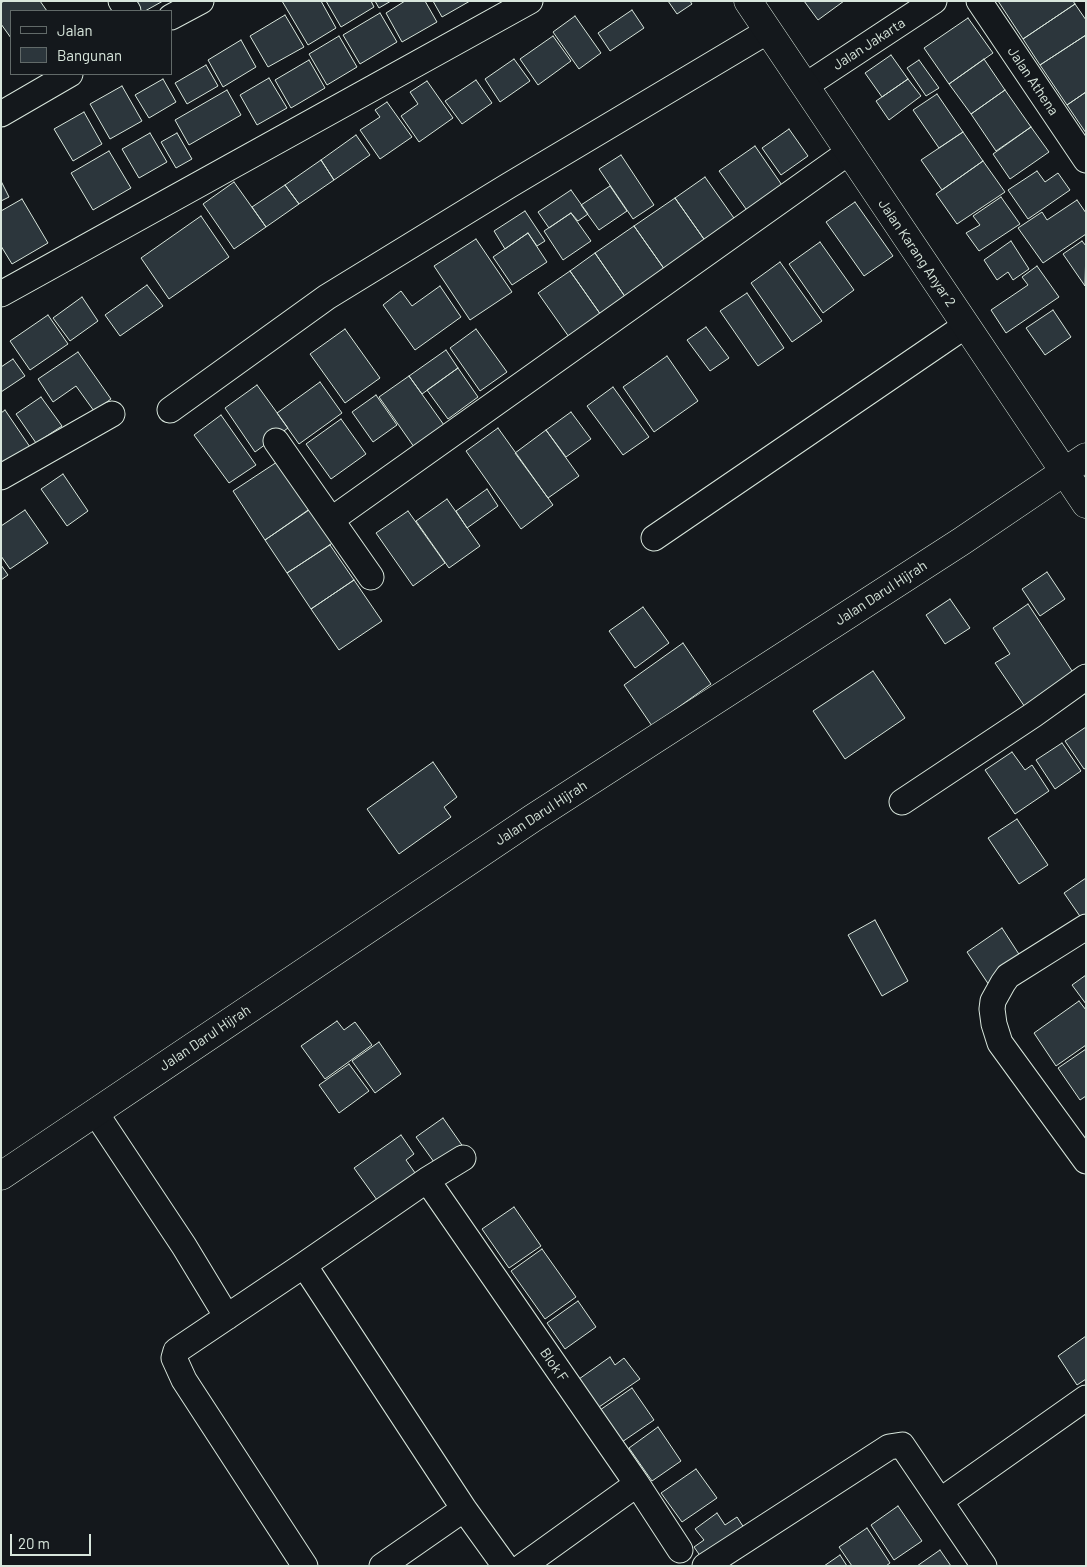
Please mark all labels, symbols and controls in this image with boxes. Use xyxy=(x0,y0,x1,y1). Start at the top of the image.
legend xyxy=(10,10,172,75)
street label: Jalan Jakarta xyxy=(830,14,908,74)
text: Jalan xyxy=(57,21,93,39)
street label: Jalan Athena xyxy=(1004,44,1062,118)
text: Bangunan xyxy=(57,46,122,64)
street label: Jalan Karang Anyar 2 xyxy=(875,196,959,310)
street label: Jalan Darul Hijrah xyxy=(832,557,930,629)
street label: Jalan Darul Hijrah xyxy=(492,777,590,849)
street label: Jalan Darul Hijrah xyxy=(156,1001,254,1075)
street label: Blok F xyxy=(536,1345,572,1385)
scale bar xyxy=(12,1524,94,1556)
text: 20 m xyxy=(18,1534,50,1552)

